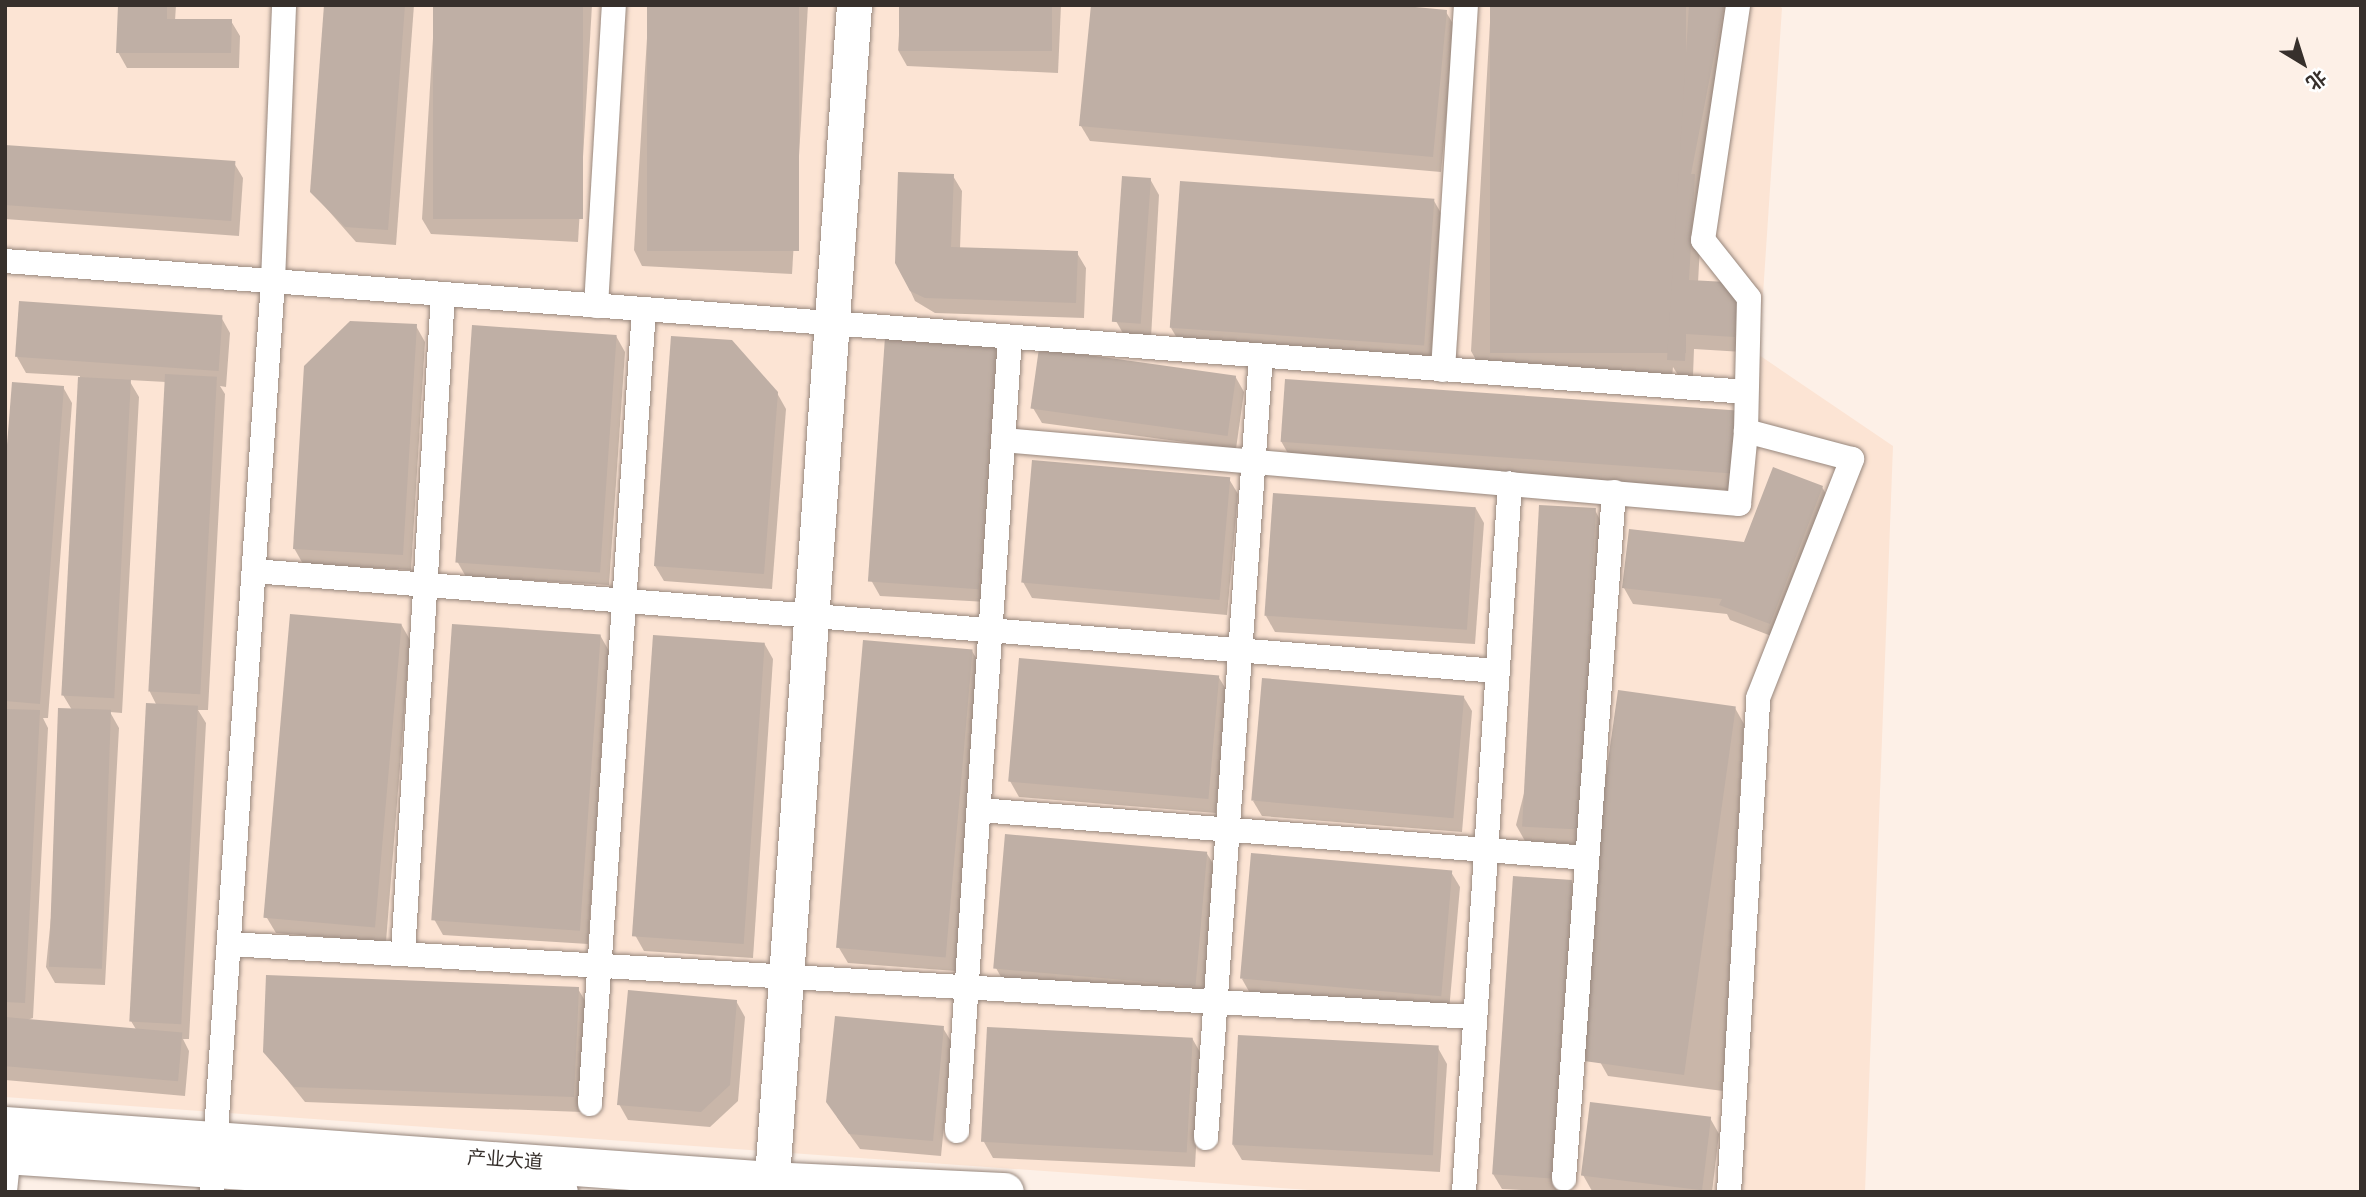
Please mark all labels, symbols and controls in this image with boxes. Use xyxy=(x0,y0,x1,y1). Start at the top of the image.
north arrow xyxy=(2268,28,2338,98)
text: 北 xyxy=(2302,66,2330,94)
street label: 产业大道 xyxy=(466,1146,544,1174)

